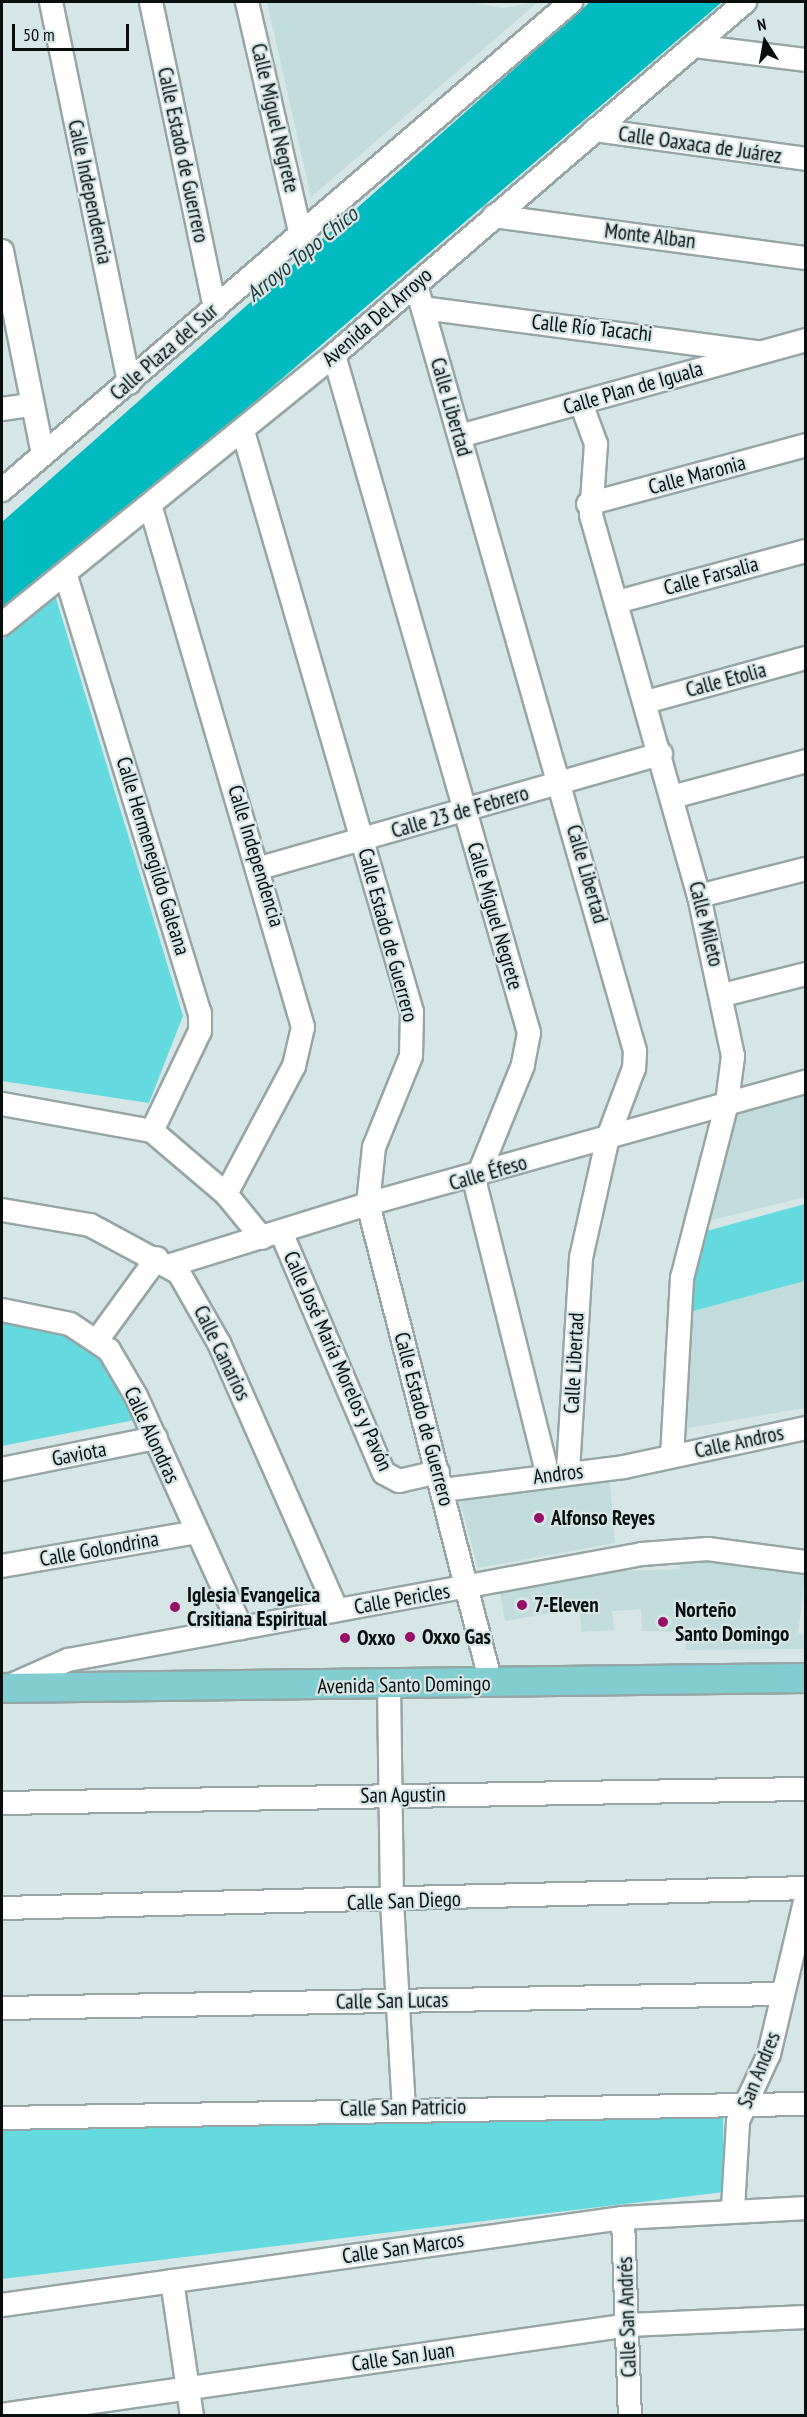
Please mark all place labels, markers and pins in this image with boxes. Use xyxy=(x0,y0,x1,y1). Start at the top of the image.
place label: Alfonso Reyes xyxy=(551,1505,655,1531)
marker: Alfonso Reyes xyxy=(532,1511,546,1525)
place label: Iglesia Evangelica Crsitiana Espiritual xyxy=(187,1582,327,1632)
place label: 7-Eleven xyxy=(534,1592,599,1618)
place label: Norteño Santo Domingo xyxy=(675,1597,789,1647)
marker: 7-Eleven xyxy=(515,1598,529,1612)
marker: Iglesia Evangelica Crsitiana Espiritual xyxy=(168,1600,182,1614)
marker: Norteño Santo Domingo xyxy=(656,1615,670,1629)
place label: Oxxo Gas xyxy=(422,1624,491,1650)
place label: Oxxo xyxy=(357,1625,395,1651)
marker: Oxxo Gas xyxy=(403,1630,417,1644)
marker: Oxxo xyxy=(338,1631,352,1645)

